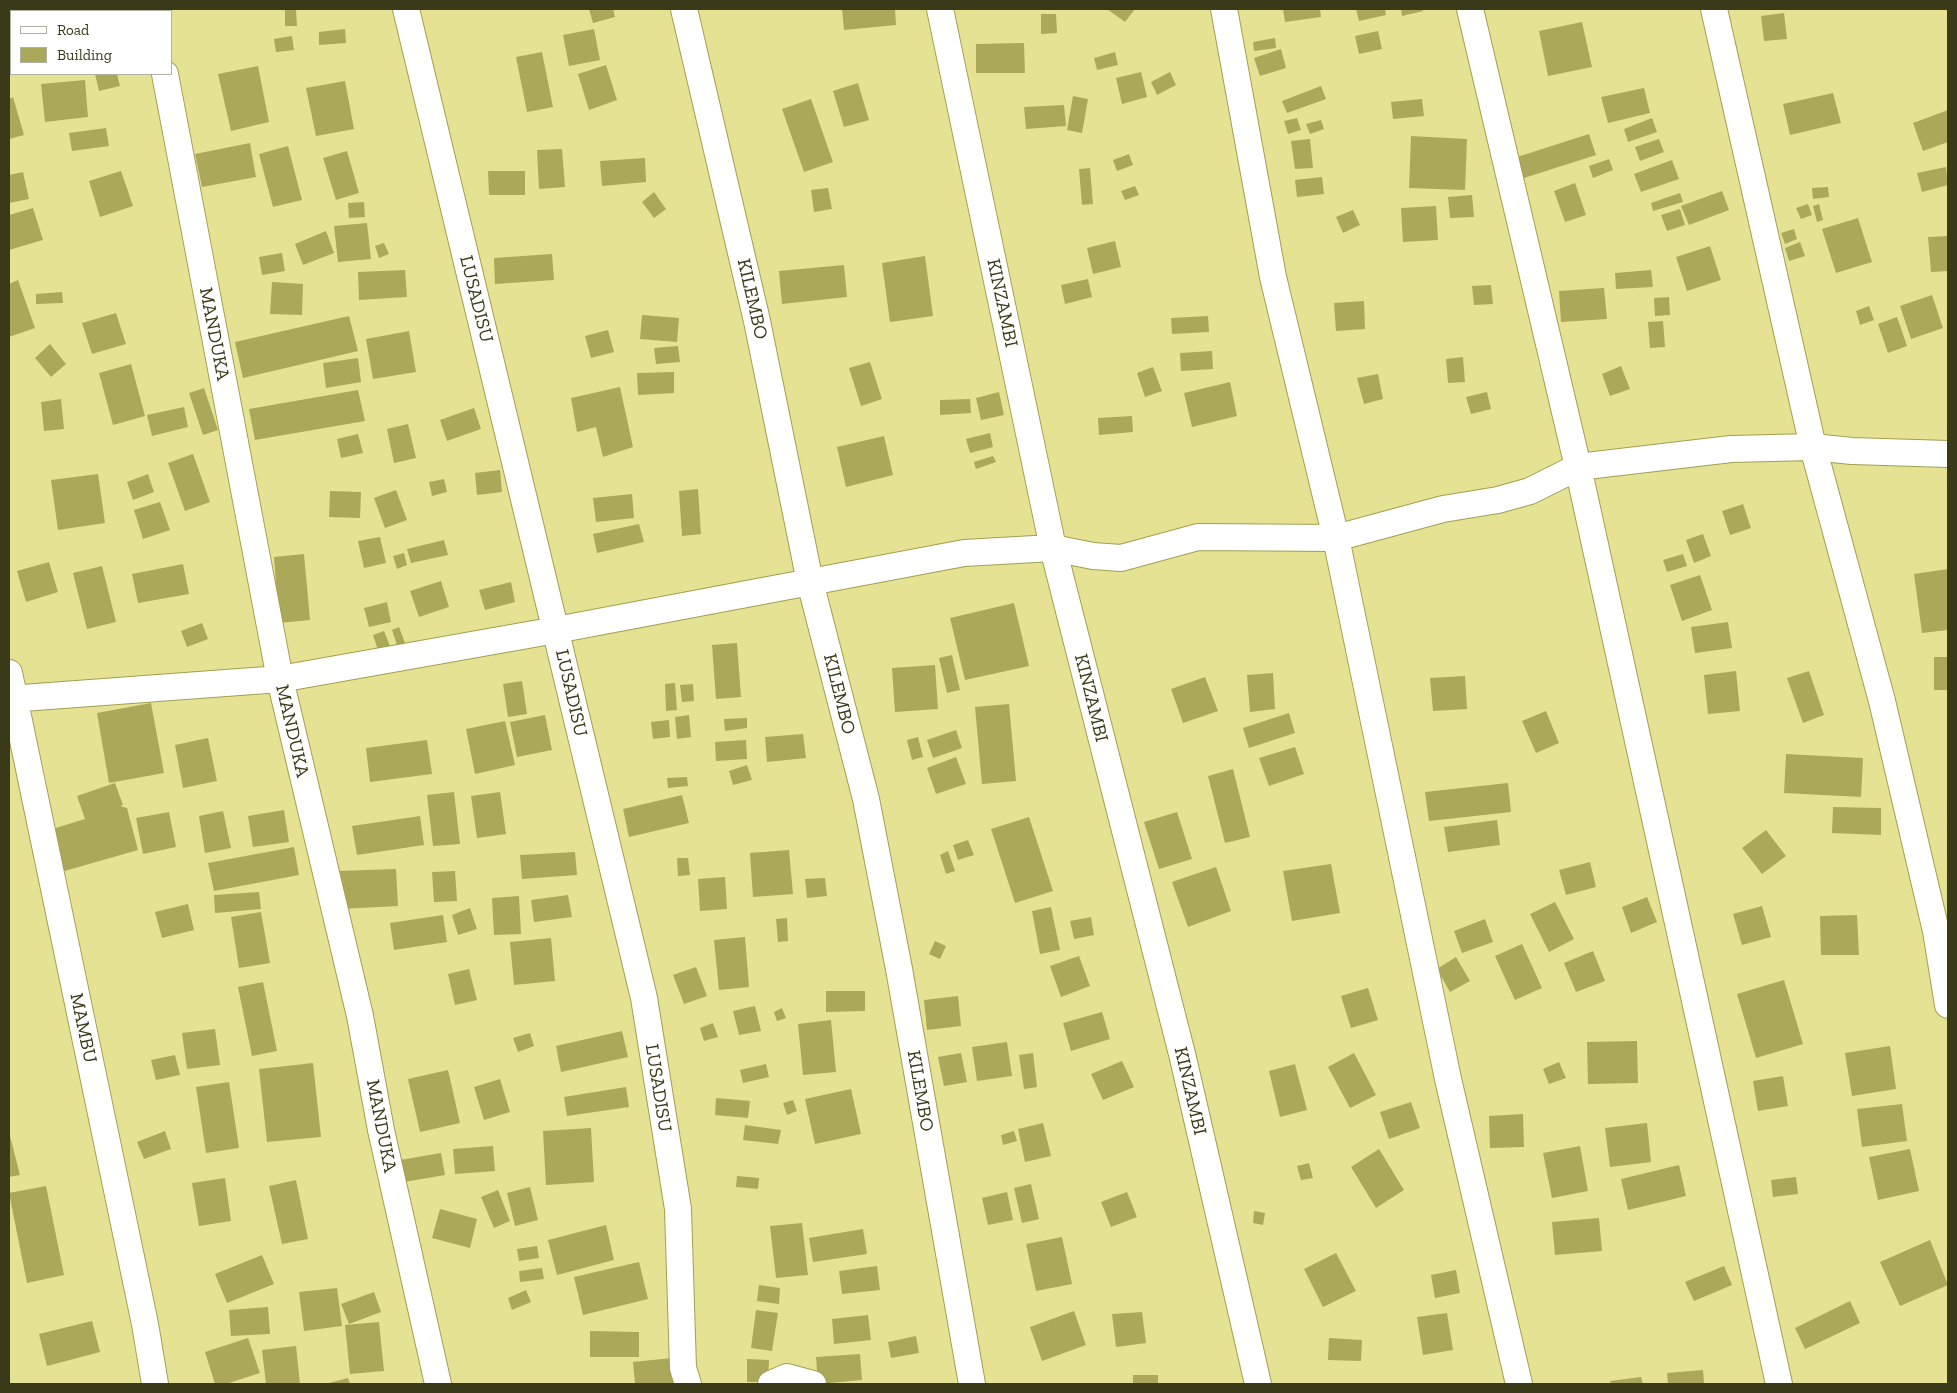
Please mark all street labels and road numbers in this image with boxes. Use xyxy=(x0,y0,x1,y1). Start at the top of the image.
street label: LUSADISU xyxy=(454,253,498,345)
street label: KILEMBO xyxy=(732,257,772,341)
street label: KINZAMBI xyxy=(981,257,1023,349)
street label: MANDUKA xyxy=(194,285,234,383)
street label: LUSADISU xyxy=(550,647,592,739)
street label: KILEMBO xyxy=(818,651,860,737)
street label: KINZAMBI xyxy=(1069,652,1113,744)
street label: MANDUKA xyxy=(270,682,314,780)
street label: MAMBU xyxy=(64,991,102,1065)
street label: LUSADISU xyxy=(640,1042,676,1134)
street label: KINZAMBI xyxy=(1169,1045,1211,1137)
street label: KILEMBO xyxy=(902,1049,938,1133)
street label: MANDUKA xyxy=(361,1077,401,1175)

